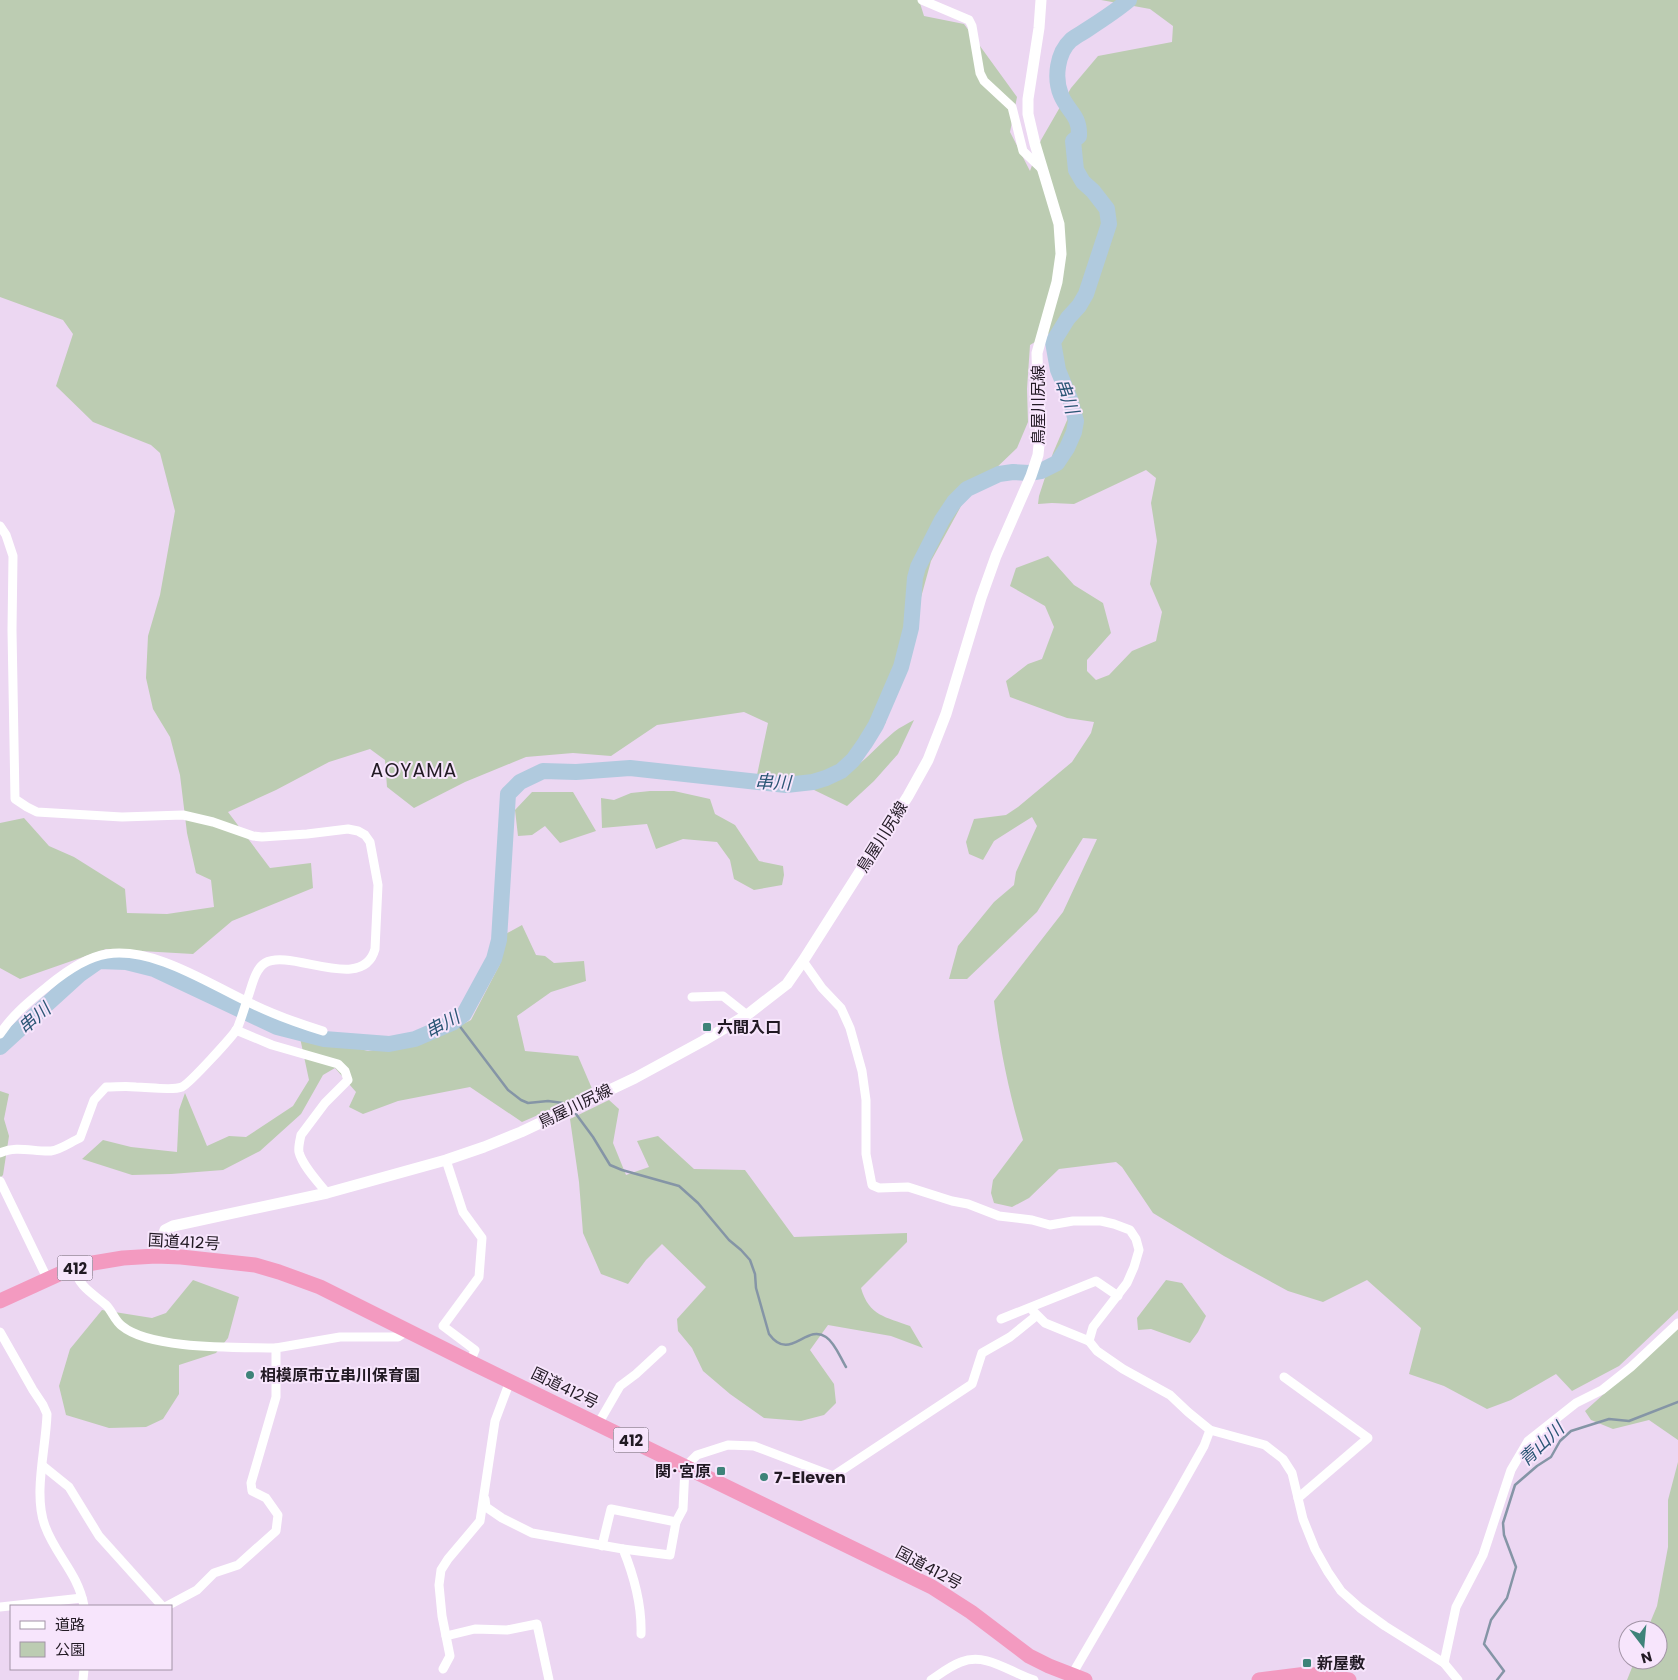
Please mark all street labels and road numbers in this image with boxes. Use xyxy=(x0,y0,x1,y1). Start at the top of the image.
street label: 鳥屋川尻線 xyxy=(1027,365,1050,445)
street label: 鳥屋川尻線 xyxy=(851,797,913,877)
street label: 鳥屋川尻線 xyxy=(534,1078,616,1134)
street label: 国道412号 xyxy=(147,1229,221,1255)
road number: 412 xyxy=(58,1256,92,1280)
street label: 国道412号 xyxy=(527,1362,603,1414)
road number: 412 xyxy=(614,1428,648,1452)
street label: 国道412号 xyxy=(892,1541,966,1595)

